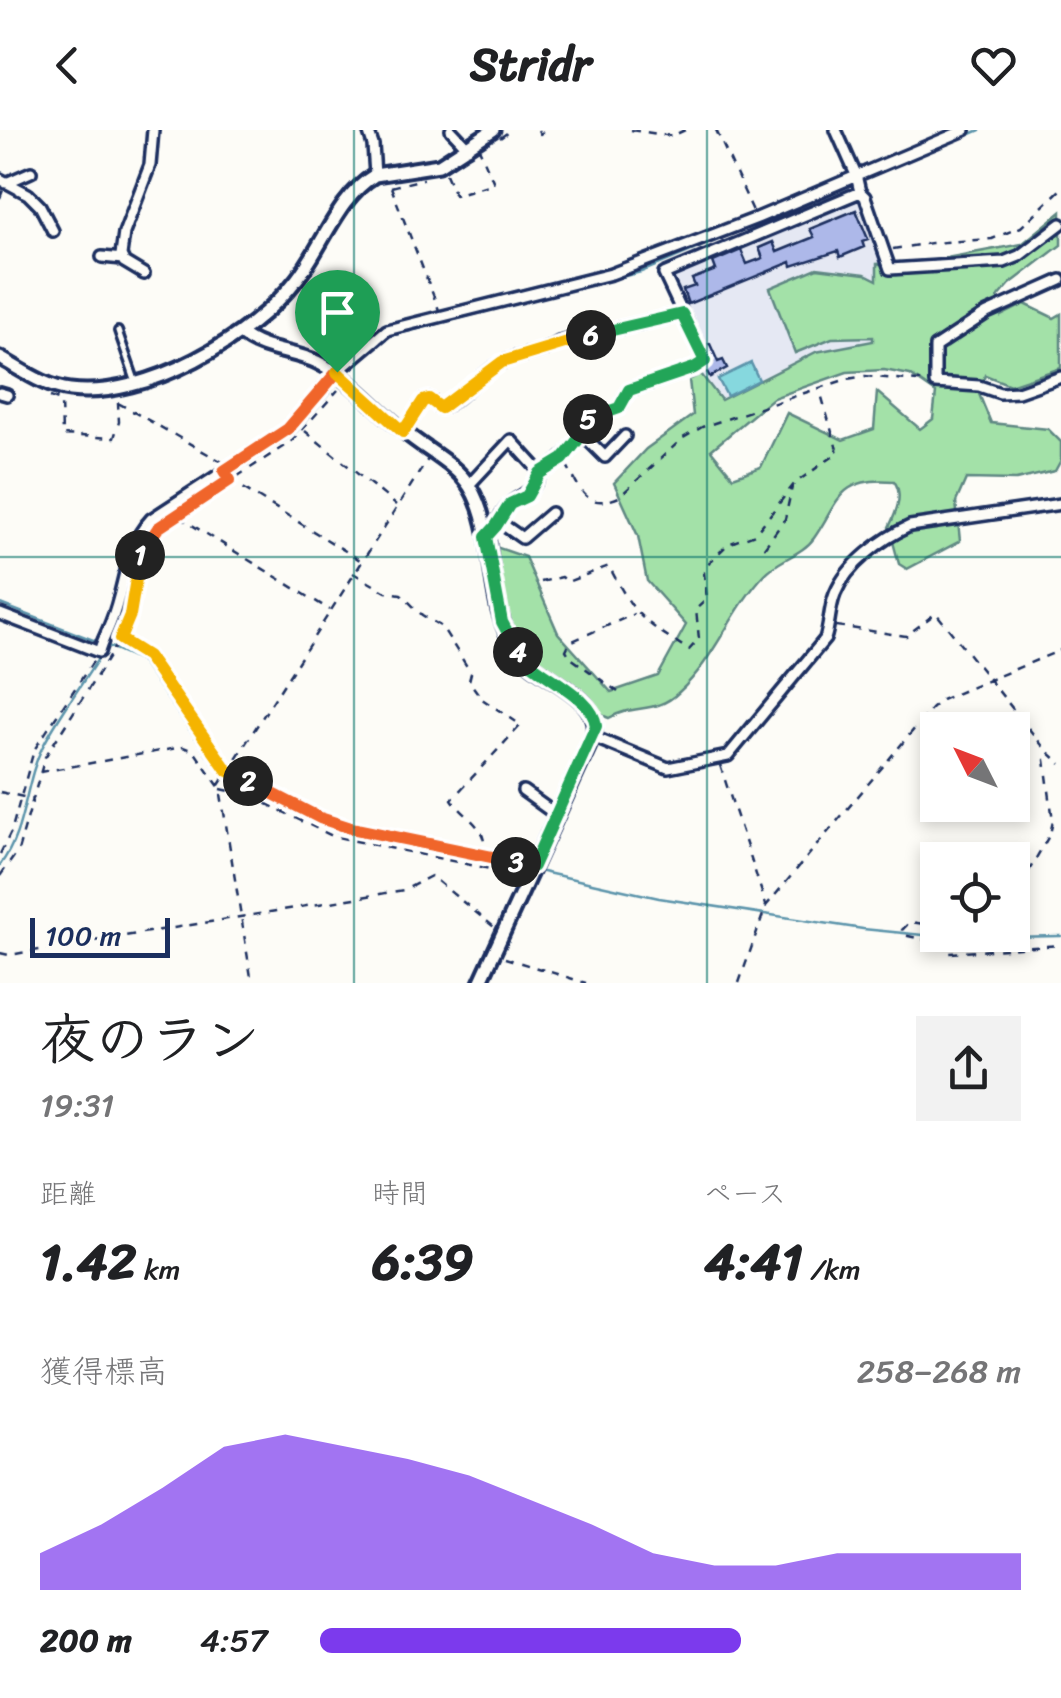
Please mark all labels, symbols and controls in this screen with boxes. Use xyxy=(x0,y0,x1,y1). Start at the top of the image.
text: Stridr xyxy=(470,25,591,105)
icon: back xyxy=(40,38,95,93)
icon: heart xyxy=(966,38,1021,93)
pin xyxy=(295,270,380,373)
icon: arrive xyxy=(310,285,365,340)
pin: 6 xyxy=(566,310,616,360)
text: 6 xyxy=(583,310,599,359)
pin: 5 xyxy=(563,394,613,444)
text: 5 xyxy=(579,394,597,443)
pin: 1 xyxy=(115,530,165,580)
text: 1 xyxy=(134,530,146,579)
pin: 4 xyxy=(493,627,543,677)
text: 4 xyxy=(509,627,527,676)
north arrow xyxy=(920,712,1030,822)
map controls xyxy=(920,712,1030,952)
pin: 2 xyxy=(223,756,273,806)
text: 2 xyxy=(240,756,256,805)
pin: 3 xyxy=(491,837,541,887)
text: 3 xyxy=(508,837,524,886)
button: locate xyxy=(920,842,1030,952)
text: 100 m xyxy=(45,911,121,960)
scale bar xyxy=(30,913,170,958)
text: 夜のラン xyxy=(40,991,260,1088)
button: share xyxy=(916,1016,1021,1121)
text: 19:31 xyxy=(40,1077,114,1134)
text: 距離 xyxy=(40,1169,96,1218)
text: 時間 xyxy=(372,1169,428,1218)
text: ペース xyxy=(704,1169,786,1218)
text: 1.42 xyxy=(40,1218,137,1307)
text: 6:39 xyxy=(372,1218,474,1307)
text: 4:41 xyxy=(704,1218,803,1307)
text: km xyxy=(137,1245,180,1294)
text: /km xyxy=(803,1245,861,1294)
text: 獲得標高 xyxy=(40,1343,168,1400)
text: 258–268 m xyxy=(857,1343,1021,1400)
text: 200 m xyxy=(40,1612,132,1669)
text: 4:57 xyxy=(200,1612,268,1669)

